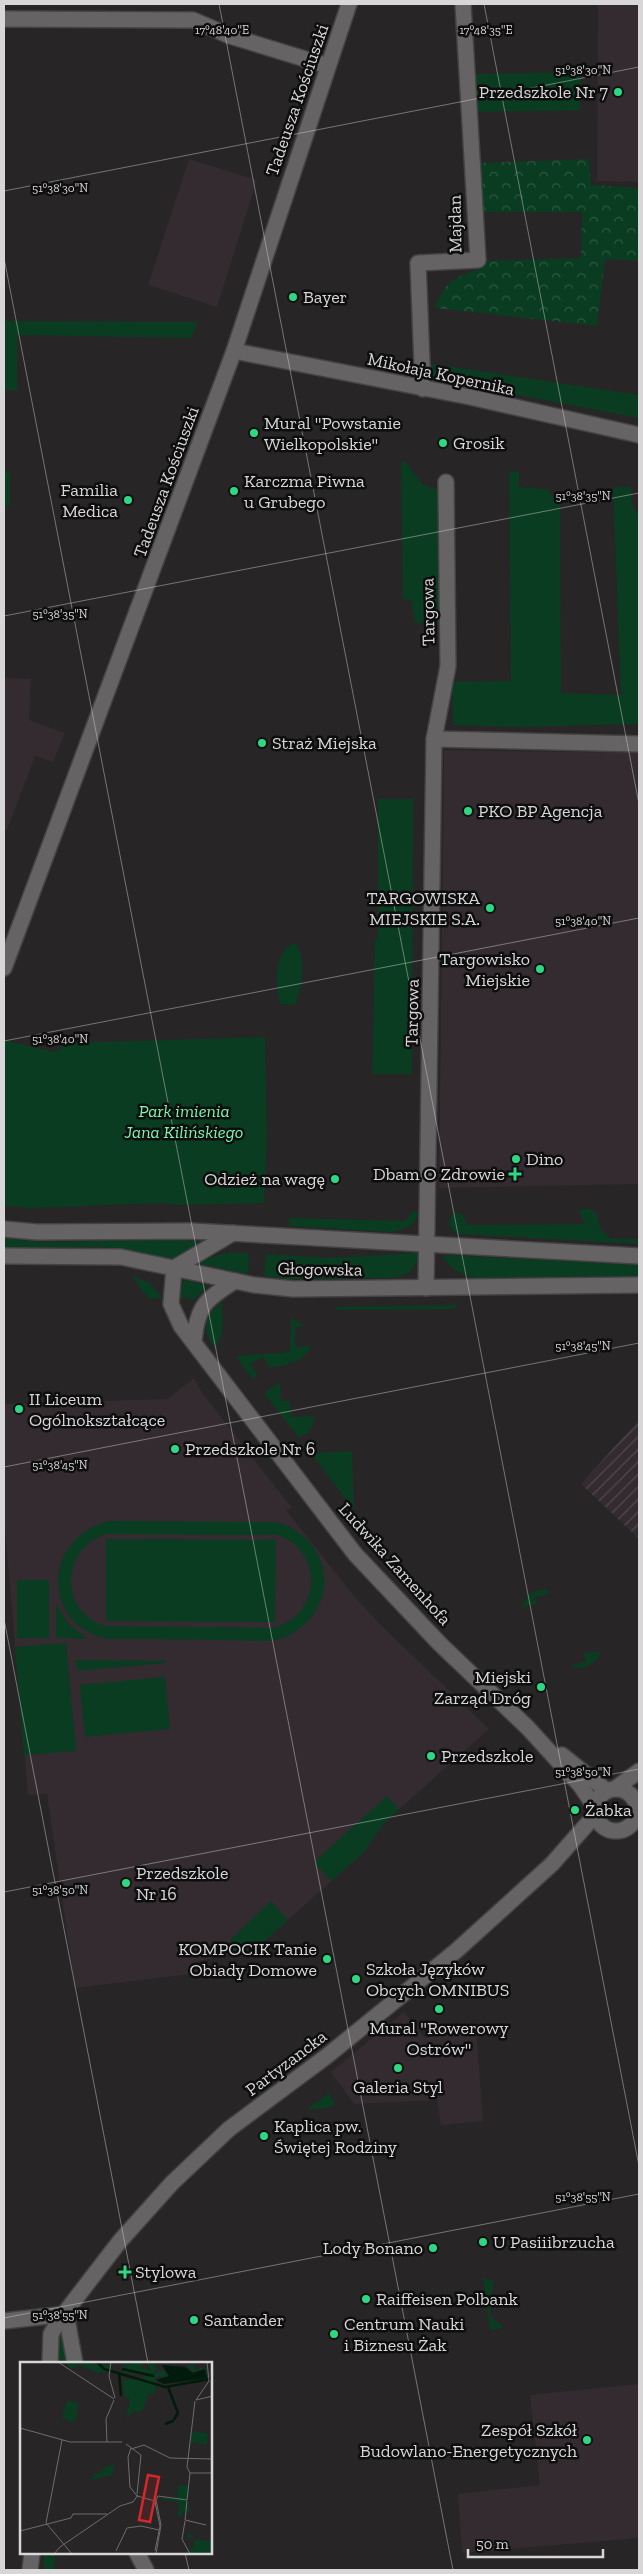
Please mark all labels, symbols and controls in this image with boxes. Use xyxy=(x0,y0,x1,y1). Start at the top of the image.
street label: Tadeusza Kościuszki xyxy=(261,21,333,179)
text: 17°48'40"E xyxy=(195,23,249,37)
text: 17°48'35"E xyxy=(459,23,513,37)
text: 51°38'30"N xyxy=(555,63,611,77)
place label: Przedszkole Nr 7 xyxy=(479,81,609,103)
marker: Przedszkole Nr 7 xyxy=(612,86,624,98)
text: 51°38'30"N xyxy=(32,181,88,195)
street label: Majdan xyxy=(443,194,467,253)
place label: Bayer xyxy=(303,286,347,308)
marker: Bayer xyxy=(287,291,299,303)
street label: Mikołaja Kopernika xyxy=(365,348,517,400)
street label: Tadeusza Kościuszki xyxy=(128,403,204,561)
place label: Mural "Powstanie Wielkopolskie" xyxy=(264,412,401,455)
marker: Mural "Powstanie Wielkopolskie" xyxy=(248,427,260,439)
place label: Grosik xyxy=(453,432,505,454)
marker: Grosik xyxy=(437,437,449,449)
place label: Karczma Piwna u Grubego xyxy=(244,470,365,513)
place label: Familia Medica xyxy=(60,479,118,522)
marker: Karczma Piwna u Grubego xyxy=(228,485,240,497)
text: 51°38'35"N xyxy=(555,489,611,503)
marker: Familia Medica xyxy=(122,494,134,506)
street label: Targowa xyxy=(416,577,440,646)
text: 51°38'35"N xyxy=(32,607,88,621)
place label: Straż Miejska xyxy=(272,732,377,754)
marker: Straż Miejska xyxy=(256,737,268,749)
place label: PKO BP Agencja xyxy=(478,800,603,822)
marker: PKO BP Agencja xyxy=(462,805,474,817)
place label: TARGOWISKA MIEJSKIE S.A. xyxy=(367,887,480,930)
marker: TARGOWISKA MIEJSKIE S.A. xyxy=(484,902,496,914)
text: 51°38'40"N xyxy=(555,914,611,928)
place label: Targowisko Miejskie xyxy=(439,948,530,991)
marker: Targowisko Miejskie xyxy=(534,963,546,975)
street label: Targowa xyxy=(400,978,424,1047)
text: 51°38'40"N xyxy=(32,1032,88,1046)
park label: Park imienia Jana Kilińskiego xyxy=(123,1100,244,1143)
place label: Dino xyxy=(526,1148,563,1170)
marker: Dino xyxy=(510,1153,522,1165)
place label: Dbam O Zdrowie xyxy=(373,1163,505,1185)
place label: Odzież na wagę xyxy=(204,1168,325,1190)
marker: Dbam O Zdrowie xyxy=(509,1168,521,1180)
marker: Odzież na wagę xyxy=(329,1173,341,1185)
street label: Głogowska xyxy=(277,1257,363,1281)
text: 51°38'45"N xyxy=(555,1339,611,1353)
place label: II Liceum Ogólnokształcące xyxy=(29,1388,165,1431)
marker: II Liceum Ogólnokształcące xyxy=(13,1403,25,1415)
place label: Przedszkole Nr 6 xyxy=(185,1438,315,1460)
marker: Przedszkole Nr 6 xyxy=(169,1443,181,1455)
text: 51°38'45"N xyxy=(32,1458,88,1472)
street label: Ludwika Zamenhofa xyxy=(334,1498,456,1630)
place label: Miejski Zarząd Dróg xyxy=(434,1666,531,1709)
marker: Miejski Zarząd Dróg xyxy=(535,1681,547,1693)
place label: Przedszkole xyxy=(441,1745,533,1767)
marker: Przedszkole xyxy=(425,1750,437,1762)
text: 51°38'50"N xyxy=(555,1765,611,1779)
place label: Żabka xyxy=(585,1799,632,1821)
marker: Żabka xyxy=(569,1804,581,1816)
place label: Przedszkole Nr 16 xyxy=(136,1862,228,1905)
marker: Przedszkole Nr 16 xyxy=(120,1877,132,1889)
text: 51°38'50"N xyxy=(32,1883,88,1897)
place label: KOMPOCIK Tanie Obiady Domowe xyxy=(178,1938,317,1981)
marker: KOMPOCIK Tanie Obiady Domowe xyxy=(321,1953,333,1965)
place label: Szkoła Języków Obcych OMNIBUS xyxy=(366,1958,509,2001)
marker: Szkoła Języków Obcych OMNIBUS xyxy=(350,1973,362,1985)
marker: Mural "Rowerowy Ostrów" xyxy=(433,2003,445,2015)
place label: Mural "Rowerowy Ostrów" xyxy=(369,2017,509,2060)
street label: Partyzancka xyxy=(241,2025,331,2101)
marker: Galeria Styl xyxy=(392,2062,404,2074)
place label: Galeria Styl xyxy=(353,2076,443,2098)
place label: Kaplica pw. Świętej Rodziny xyxy=(274,2115,398,2158)
marker: Kaplica pw. Świętej Rodziny xyxy=(258,2130,270,2142)
text: 51°38'55"N xyxy=(555,2190,611,2204)
place label: U Pasiiibrzucha xyxy=(493,2231,615,2253)
marker: U Pasiiibrzucha xyxy=(477,2236,489,2248)
place label: Lody Bonano xyxy=(323,2237,423,2259)
marker: Lody Bonano xyxy=(427,2242,439,2254)
place label: Stylowa xyxy=(135,2261,197,2283)
marker: Stylowa xyxy=(119,2266,131,2278)
place label: Raiffeisen Polbank xyxy=(376,2288,519,2310)
marker: Raiffeisen Polbank xyxy=(360,2293,372,2305)
text: 51°38'55"N xyxy=(32,2308,88,2322)
place label: Santander xyxy=(204,2309,284,2331)
place label: Centrum Nauki i Biznesu Żak xyxy=(344,2313,464,2356)
marker: Santander xyxy=(188,2314,200,2326)
marker: Centrum Nauki i Biznesu Żak xyxy=(328,2328,340,2340)
inset map xyxy=(20,2362,212,2554)
place label: Zespół Szkół Budowlano-Energetycznych xyxy=(360,2419,577,2462)
marker: Zespół Szkół Budowlano-Energetycznych xyxy=(581,2434,593,2446)
scale bar xyxy=(468,2526,603,2558)
text: 50 m xyxy=(476,2535,509,2553)

